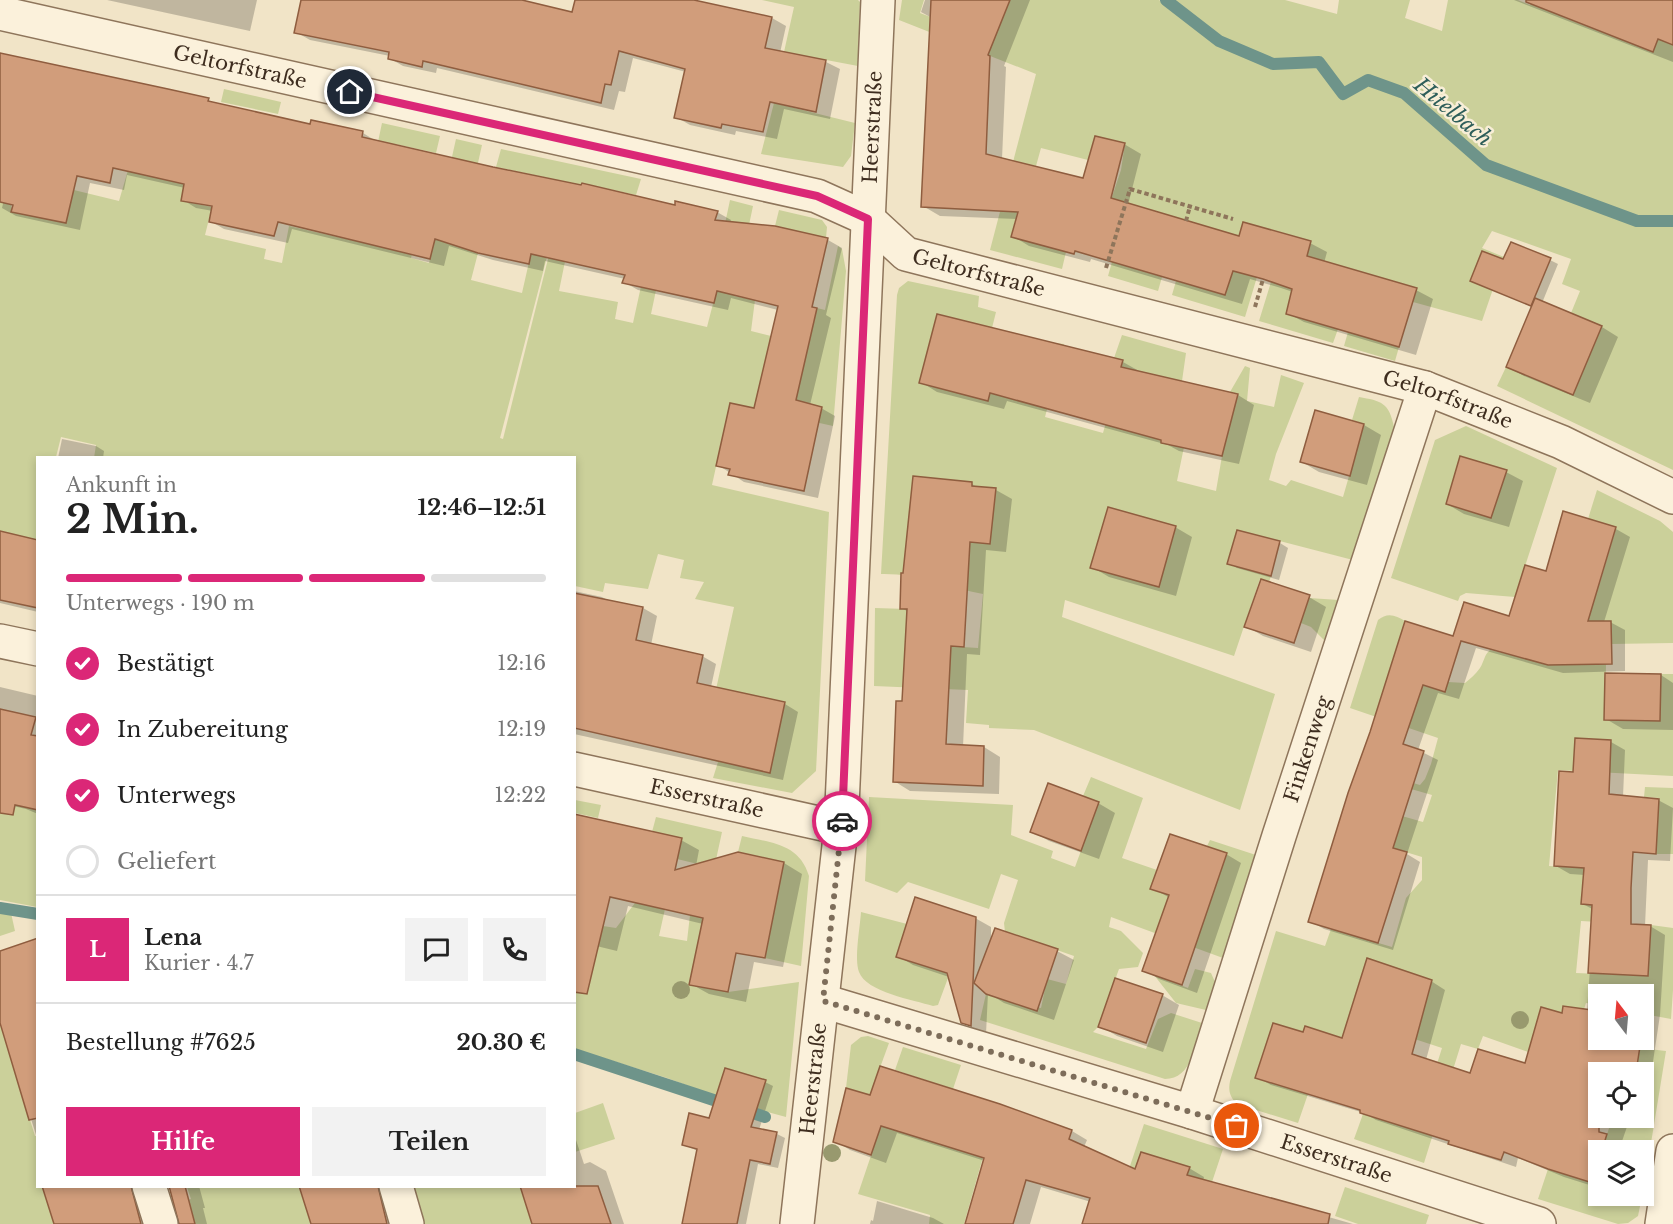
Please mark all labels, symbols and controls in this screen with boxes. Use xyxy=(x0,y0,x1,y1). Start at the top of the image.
street label: Geltorfstraße xyxy=(171,40,309,93)
pin xyxy=(324,66,375,117)
street label: Heerstraße xyxy=(858,70,887,184)
water label: Hitelbach xyxy=(1408,71,1497,152)
icon: home xyxy=(333,75,366,108)
street label: Geltorfstraße xyxy=(910,244,1048,301)
street label: Geltorfstraße xyxy=(1380,366,1516,434)
text: Ankunft in xyxy=(66,473,177,497)
text: 12:46–12:51 xyxy=(417,494,546,521)
text: 2 Min. xyxy=(66,495,199,544)
text: Unterwegs · 190 m xyxy=(66,591,255,615)
icon: check xyxy=(66,647,99,680)
text: Bestätigt xyxy=(117,650,214,677)
text: 12:16 xyxy=(497,651,546,675)
street label: Finkenweg xyxy=(1279,692,1336,805)
icon: check xyxy=(66,713,99,746)
text: In Zubereitung xyxy=(117,716,288,743)
text: 12:19 xyxy=(497,717,546,741)
street label: Esserstraße xyxy=(647,774,766,823)
icon: check xyxy=(66,779,99,812)
text: Unterwegs xyxy=(117,782,236,809)
text: 12:22 xyxy=(494,783,546,807)
courier xyxy=(812,791,872,851)
icon: car xyxy=(826,805,859,838)
text: Geliefert xyxy=(117,848,216,875)
button: chat xyxy=(405,918,468,981)
button: phone xyxy=(483,918,546,981)
text: Lena xyxy=(144,924,202,951)
text: L xyxy=(89,936,106,963)
text: Kurier · 4.7 xyxy=(144,951,254,975)
north arrow xyxy=(1588,984,1654,1050)
map controls xyxy=(1588,984,1654,1206)
street label: Heerstraße xyxy=(795,1021,831,1136)
text: Bestellung #7625 xyxy=(66,1029,256,1056)
text: 20.30 € xyxy=(457,1029,546,1056)
button: locate xyxy=(1588,1062,1654,1128)
pin xyxy=(1211,1100,1262,1151)
button: Hilfe xyxy=(66,1107,300,1176)
button: Teilen xyxy=(312,1107,546,1176)
icon: bag xyxy=(1220,1109,1253,1142)
street label: Esserstraße xyxy=(1277,1129,1395,1188)
button: layers xyxy=(1588,1140,1654,1206)

